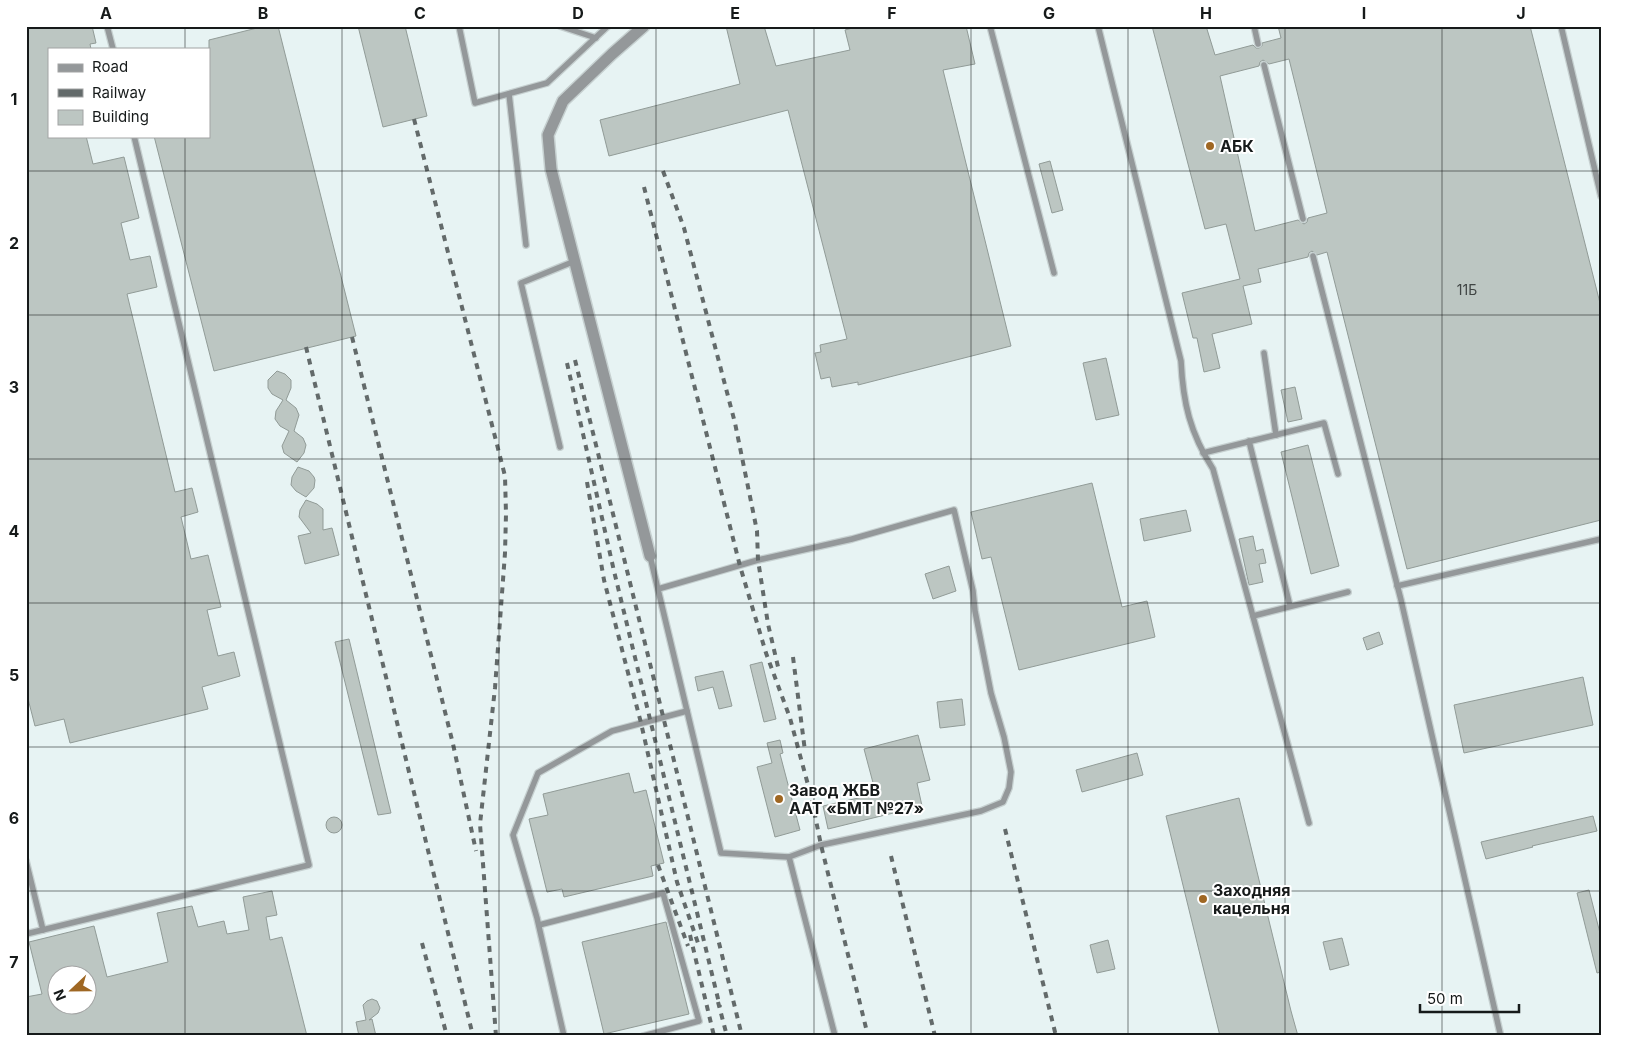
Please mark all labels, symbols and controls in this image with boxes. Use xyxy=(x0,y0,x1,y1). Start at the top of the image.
text: A xyxy=(100,3,112,23)
text: B xyxy=(258,3,268,23)
text: C xyxy=(414,3,426,23)
text: D xyxy=(572,3,584,23)
text: E xyxy=(730,3,740,23)
text: F xyxy=(887,3,897,23)
text: G xyxy=(1043,3,1055,23)
text: H xyxy=(1200,3,1212,23)
text: I xyxy=(1362,3,1366,23)
text: J xyxy=(1516,3,1526,23)
legend xyxy=(48,48,210,138)
text: Road xyxy=(92,57,128,76)
text: Railway xyxy=(92,83,147,102)
text: 1 xyxy=(11,89,17,109)
text: Building xyxy=(92,107,149,126)
place label: АБК xyxy=(1220,136,1254,156)
marker: АБК xyxy=(1204,140,1216,152)
text: 2 xyxy=(9,233,19,253)
house number: 11Б xyxy=(1457,281,1477,298)
text: 3 xyxy=(9,377,19,397)
text: 4 xyxy=(9,521,20,541)
text: 5 xyxy=(9,665,19,685)
place label: Завод ЖБВ ААТ «БМТ №27» xyxy=(789,780,924,818)
marker: Завод ЖБВ ААТ «БМТ №27» xyxy=(773,793,785,805)
text: 6 xyxy=(9,808,19,828)
place label: Заходняя кацельня xyxy=(1213,880,1291,918)
marker: Заходняя кацельня xyxy=(1197,893,1209,905)
text: 7 xyxy=(9,952,19,972)
north arrow xyxy=(48,964,98,1014)
scale bar xyxy=(1420,982,1518,1014)
text: N xyxy=(50,987,69,1003)
text: 50 m xyxy=(1427,989,1463,1008)

